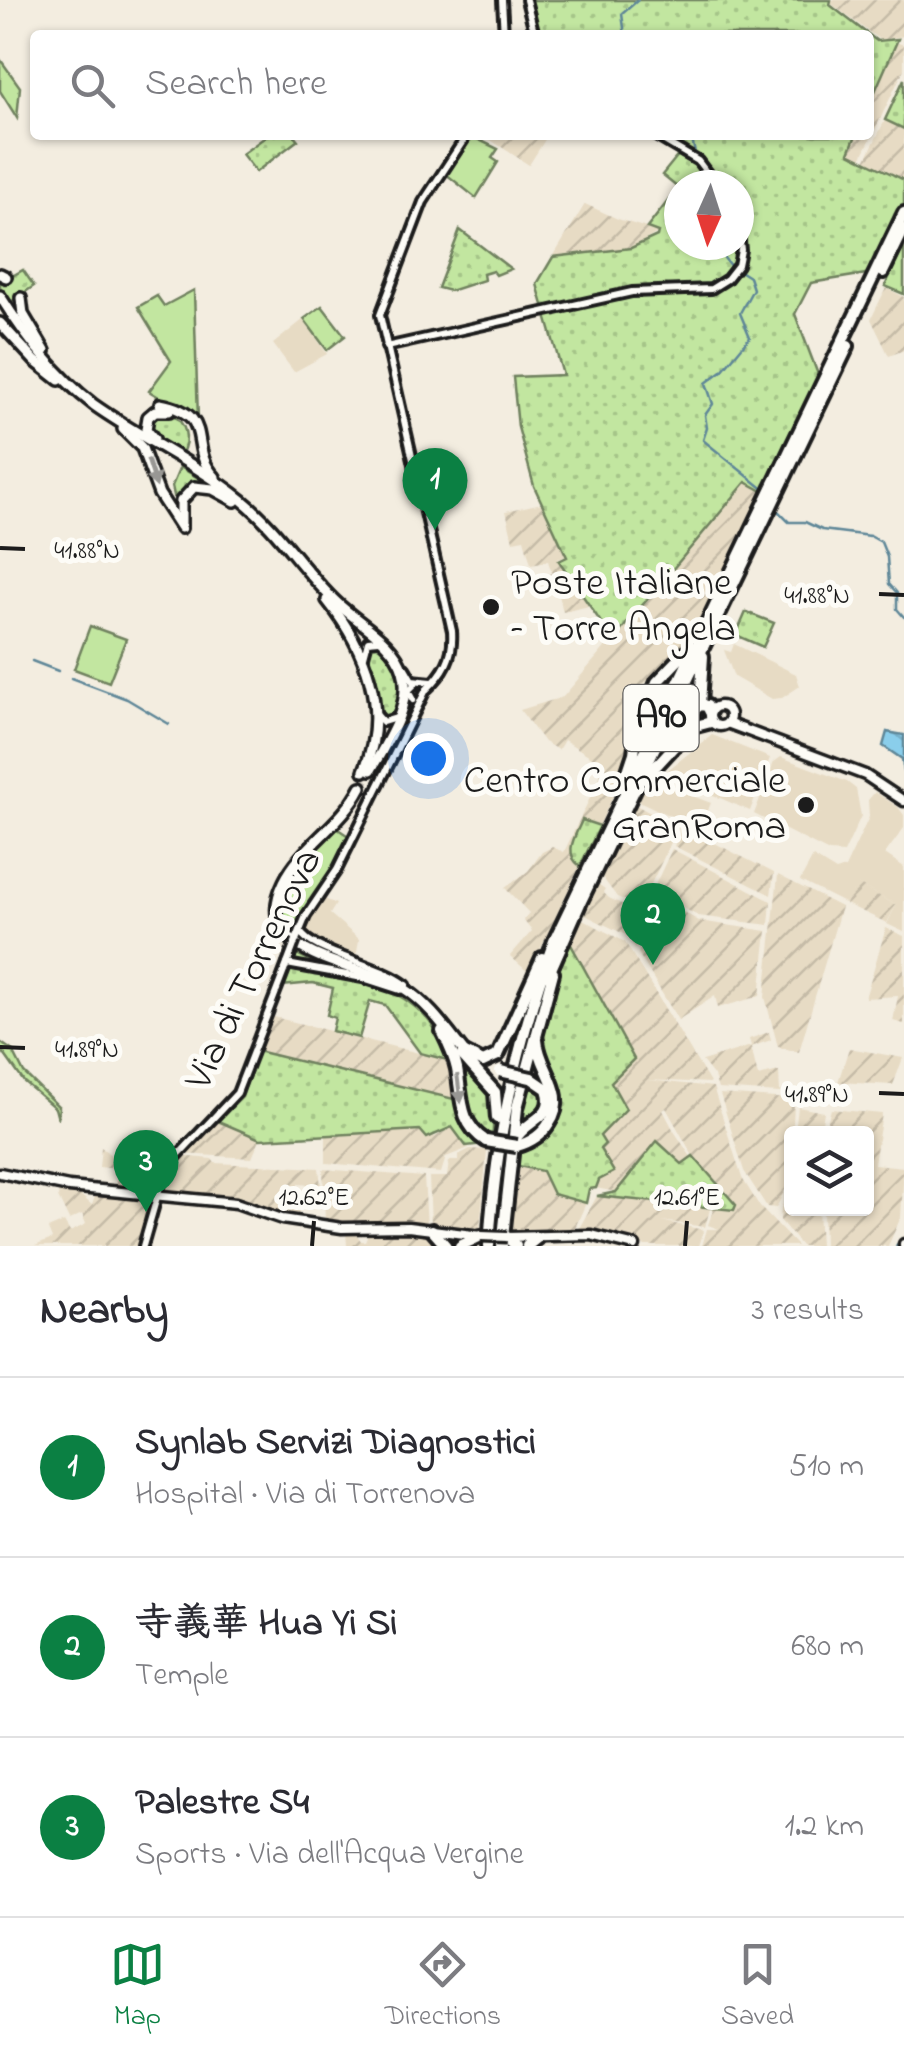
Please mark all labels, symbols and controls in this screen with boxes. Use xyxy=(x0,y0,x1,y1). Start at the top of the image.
search box xyxy=(30,30,874,140)
text: Search here xyxy=(145,57,327,113)
icon: search xyxy=(65,58,120,113)
north arrow xyxy=(664,170,754,260)
pin: 1 xyxy=(402,448,468,530)
one-way arrow xyxy=(146,458,161,488)
text: 41.88°N xyxy=(54,534,120,570)
place label: Poste Italiane – Torre Angela xyxy=(511,555,736,660)
text: 41.88°N xyxy=(784,579,850,615)
marker: Poste Italiane – Torre Angela xyxy=(480,596,502,618)
road number: A90 xyxy=(624,685,698,751)
your location xyxy=(403,733,454,784)
place label: Centro Commerciale GranRoma xyxy=(463,753,786,858)
marker: Centro Commerciale GranRoma xyxy=(795,794,817,816)
street label: Via di Torrenova xyxy=(171,839,339,1101)
pin: 2 xyxy=(620,882,686,965)
text: 41.89°N xyxy=(55,1033,119,1069)
one-way arrow xyxy=(452,1074,468,1106)
text: 41.89°N xyxy=(785,1078,849,1114)
map controls xyxy=(784,1126,874,1216)
button: layers xyxy=(784,1126,874,1216)
pin: 3 xyxy=(114,1130,178,1212)
text: 12.62°E xyxy=(279,1181,349,1217)
text: 12.61°E xyxy=(654,1181,720,1217)
text: Nearby xyxy=(40,1281,168,1342)
text: 3 results xyxy=(752,1288,864,1335)
text: Synlab Servizi Diagnostici xyxy=(135,1416,536,1472)
text: 1 xyxy=(67,1444,78,1491)
text: 510 m xyxy=(789,1444,864,1491)
text: Hospital · Via di Torrenova xyxy=(135,1472,475,1519)
text: 寺義華 Hua Yi Si xyxy=(135,1597,397,1653)
text: 2 xyxy=(65,1624,80,1671)
text: 680 m xyxy=(791,1624,864,1671)
text: Temple xyxy=(135,1653,229,1700)
text: Palestre S4 xyxy=(135,1776,309,1832)
text: 3 xyxy=(66,1804,79,1851)
text: 1.2 km xyxy=(785,1804,864,1851)
text: Sports · Via dell'Acqua Vergine xyxy=(135,1832,524,1879)
tab: Map xyxy=(110,1937,165,2038)
tab: Directions xyxy=(385,1937,501,2038)
tab: Saved xyxy=(721,1937,794,2038)

